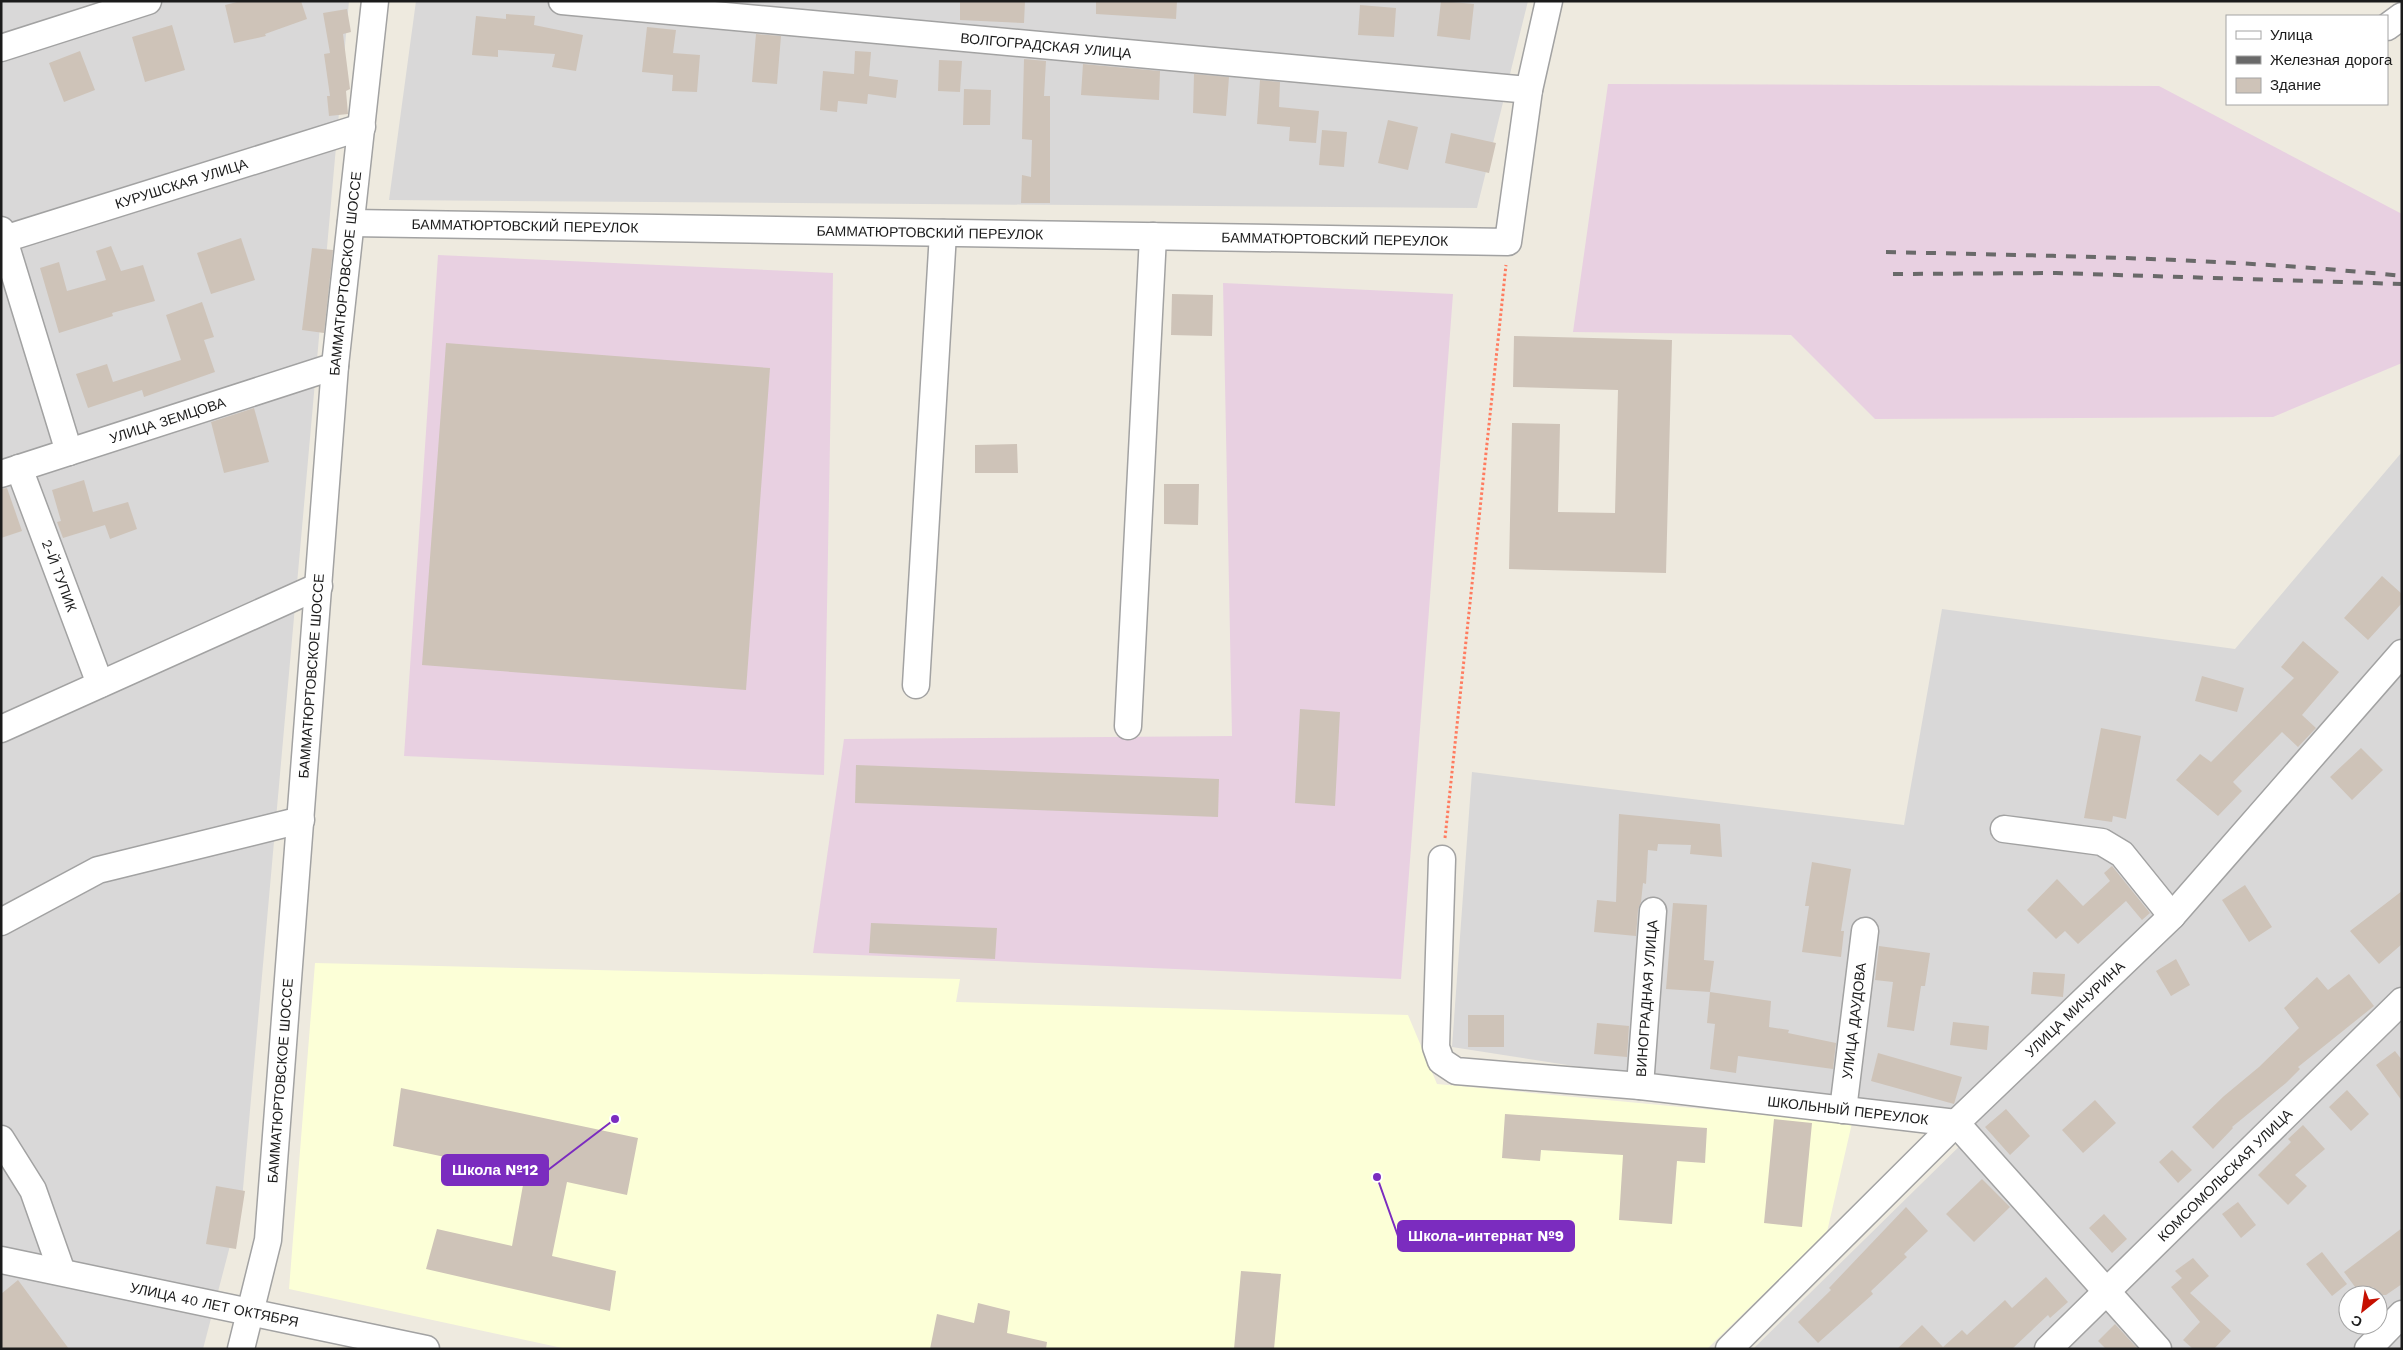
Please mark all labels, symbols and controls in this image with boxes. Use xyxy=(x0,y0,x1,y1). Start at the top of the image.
legend xyxy=(2226,15,2388,105)
text: Улица xyxy=(2270,26,2313,44)
street label: ВОЛГОГРАДСКАЯ УЛИЦА xyxy=(960,30,1133,61)
text: Железная дорога xyxy=(2270,51,2393,69)
text: Здание xyxy=(2270,76,2321,94)
street label: КУРУШСКАЯ УЛИЦА xyxy=(113,155,250,212)
street label: БАММАТЮРТОВСКОЕ ШОССЕ xyxy=(326,170,364,376)
street label: БАММАТЮРТОВСКИЙ ПЕРЕУЛОК xyxy=(411,216,639,236)
street label: БАММАТЮРТОВСКИЙ ПЕРЕУЛОК xyxy=(816,223,1044,242)
street label: БАММАТЮРТОВСКИЙ ПЕРЕУЛОК xyxy=(1221,229,1449,249)
street label: УЛИЦА ЗЕМЦОВА xyxy=(108,394,228,446)
street label: 2-Й ТУПИК xyxy=(39,537,80,615)
street label: БАММАТЮРТОВСКОЕ ШОССЕ xyxy=(295,573,327,779)
street label: ВИНОГРАДНАЯ УЛИЦА xyxy=(1633,918,1660,1077)
street label: УЛИЦА МИЧУРИНА xyxy=(2022,957,2128,1060)
street label: УЛИЦА ДАУДОВА xyxy=(1839,961,1869,1080)
street label: БАММАТЮРТОВСКОЕ ШОССЕ xyxy=(264,978,296,1184)
street label: ШКОЛЬНЫЙ ПЕРЕУЛОК xyxy=(1767,1093,1930,1128)
street label: КОМСОМОЛЬСКАЯ УЛИЦА xyxy=(2154,1105,2296,1245)
callout: Школа №12 xyxy=(442,1155,548,1185)
text: Школа №12 xyxy=(452,1161,538,1179)
callout: Школа-интернат №9 xyxy=(1398,1221,1574,1251)
text: Школа-интернат №9 xyxy=(1408,1227,1564,1245)
street label: УЛИЦА 40 ЛЕТ ОКТЯБРЯ xyxy=(129,1279,300,1330)
north arrow xyxy=(2338,1285,2388,1335)
text: С xyxy=(2348,1312,2365,1331)

